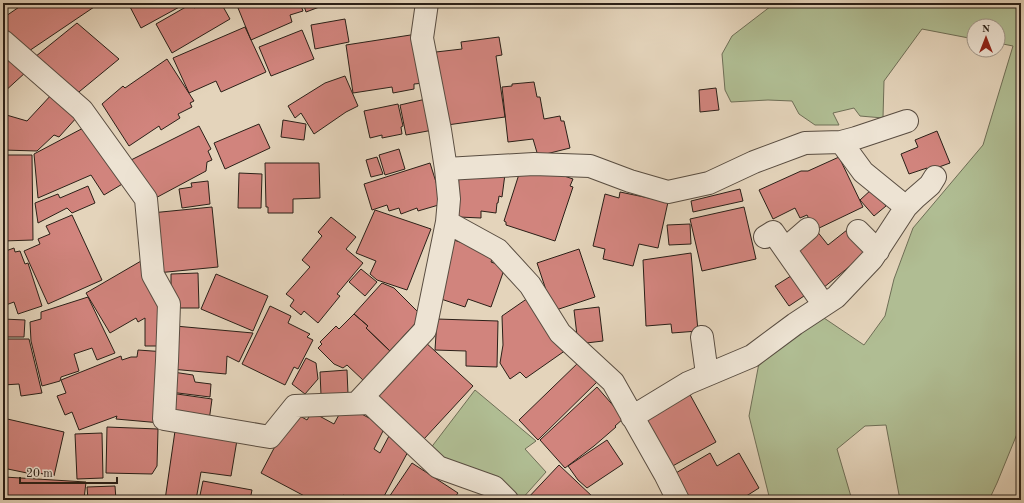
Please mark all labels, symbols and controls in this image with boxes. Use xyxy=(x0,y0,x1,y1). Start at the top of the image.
north arrow xyxy=(966,18,1006,58)
text: N xyxy=(982,24,991,35)
scale bar xyxy=(20,459,117,485)
text: 20 m xyxy=(26,468,53,480)

